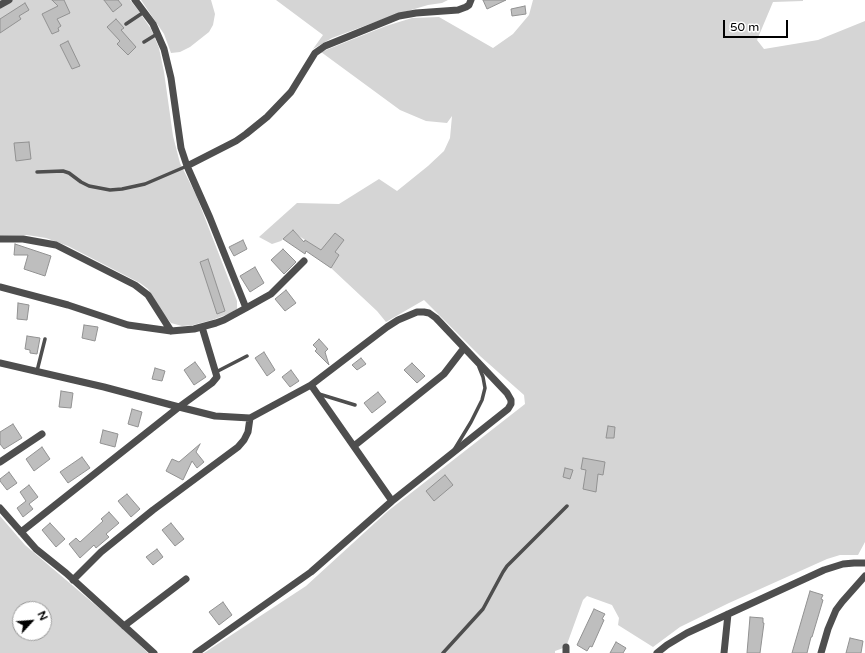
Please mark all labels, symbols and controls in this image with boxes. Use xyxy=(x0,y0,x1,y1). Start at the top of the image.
scale bar xyxy=(725,12,790,38)
text: 50 m xyxy=(730,20,759,34)
north arrow xyxy=(12,601,52,641)
text: N xyxy=(35,609,50,623)

